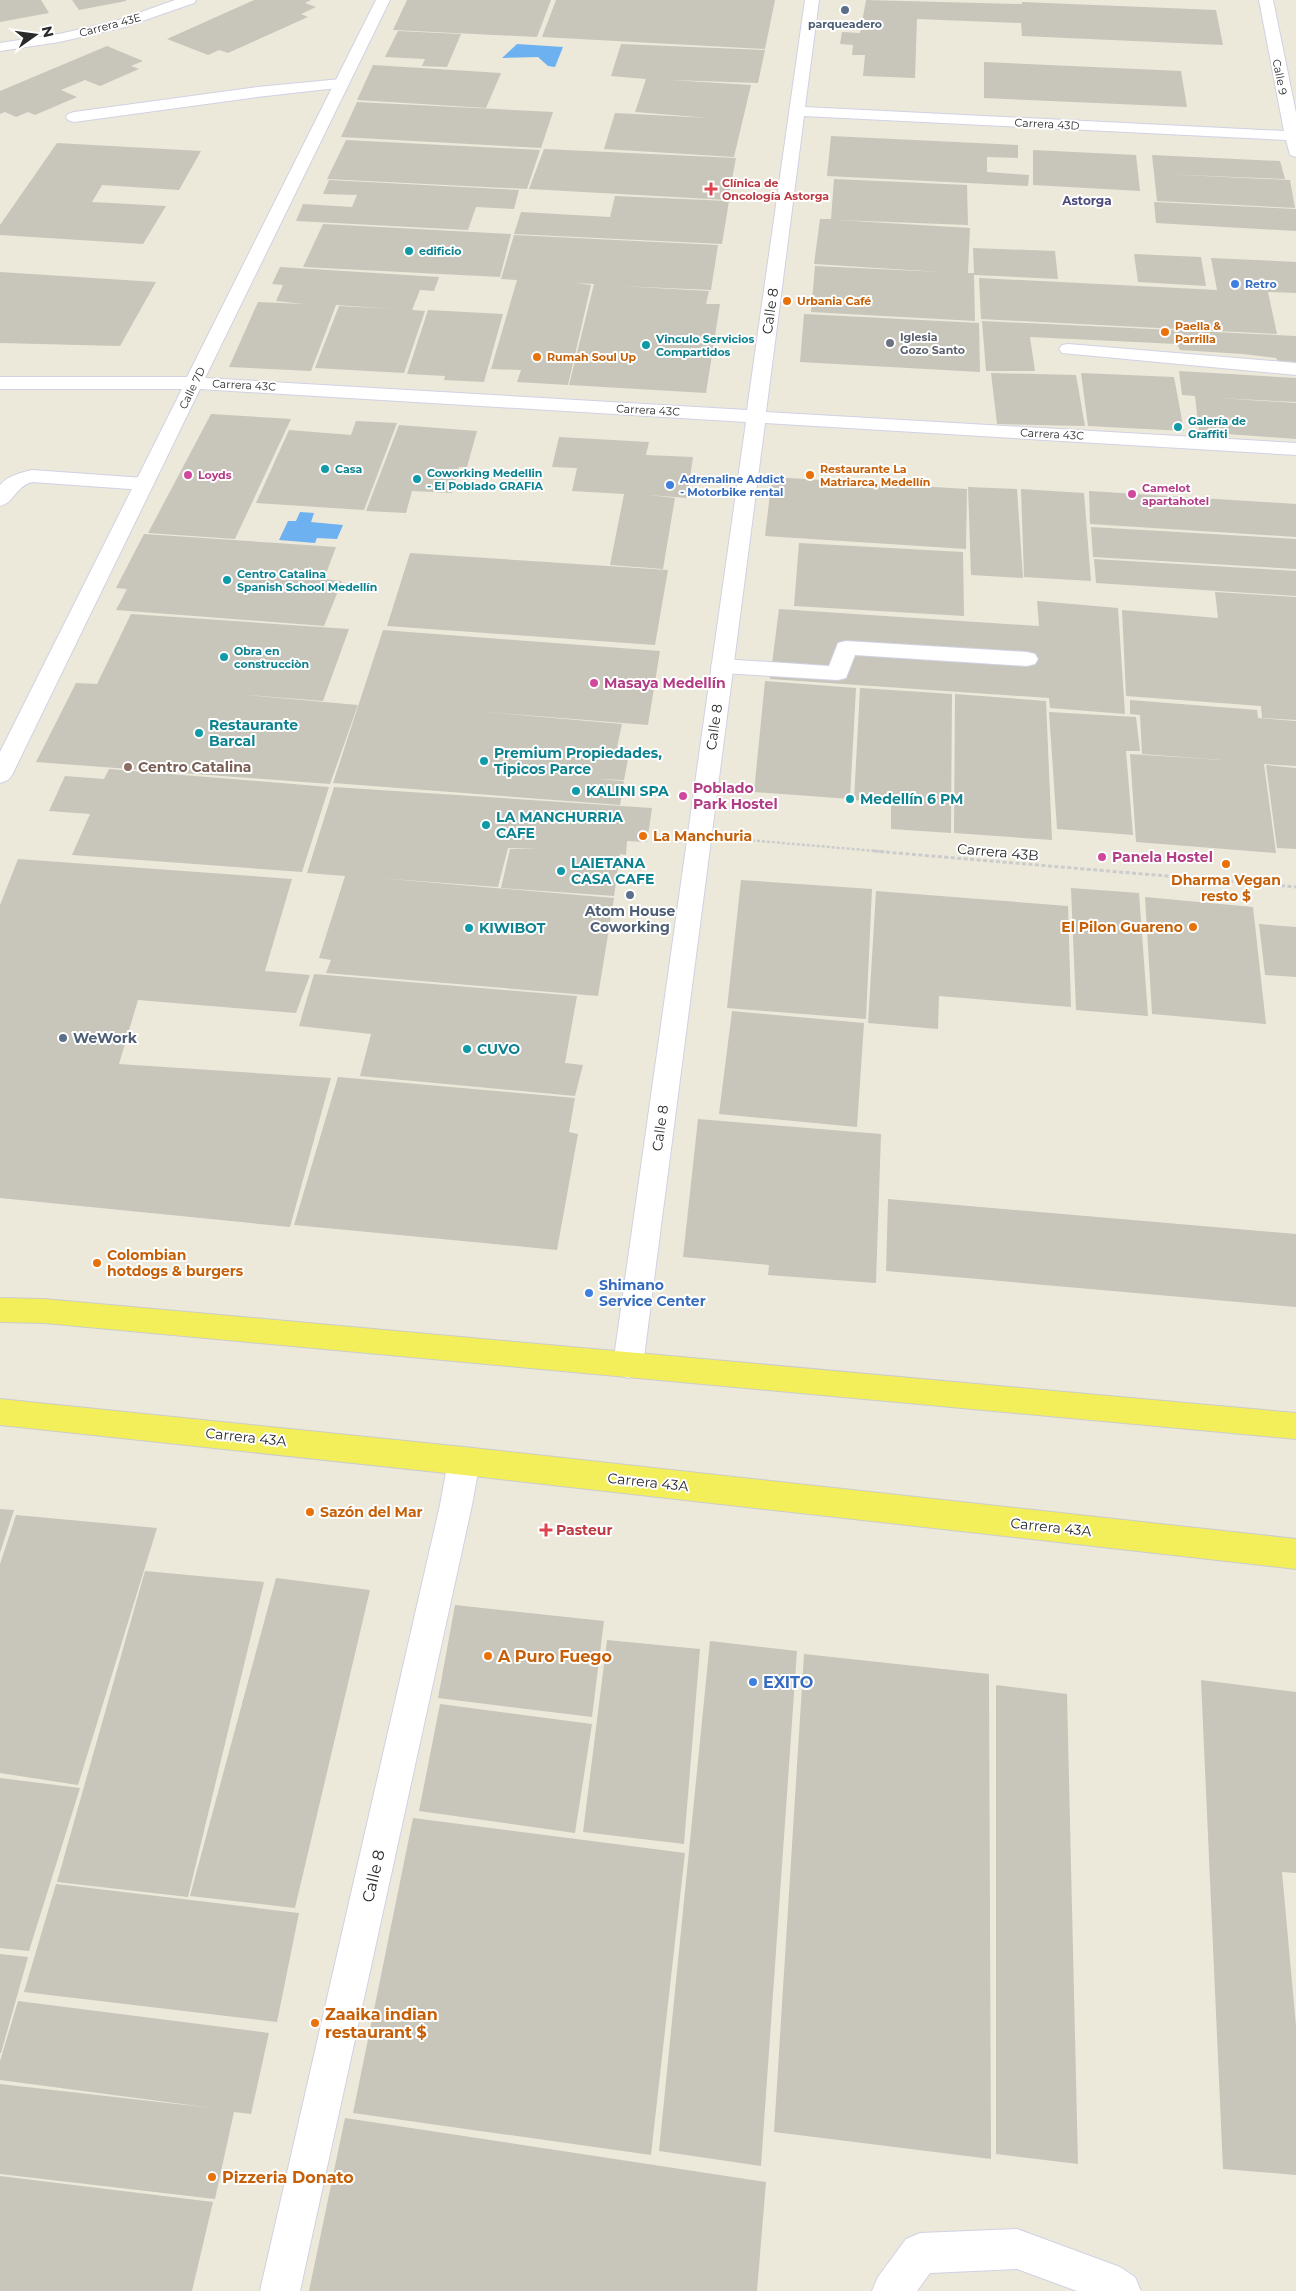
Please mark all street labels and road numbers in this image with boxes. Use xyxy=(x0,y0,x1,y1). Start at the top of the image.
street label: Carrera 43E xyxy=(78,10,142,40)
street label: Calle 9 xyxy=(1270,58,1290,96)
street label: Carrera 43D xyxy=(1014,115,1080,133)
street label: Calle 8 xyxy=(758,287,782,335)
street label: Calle 7D xyxy=(176,365,208,411)
street label: Carrera 43C xyxy=(212,376,276,394)
street label: Carrera 43C xyxy=(616,401,680,419)
street label: Carrera 43C xyxy=(1020,425,1084,443)
street label: Calle 8 xyxy=(702,703,726,751)
street label: Carrera 43B xyxy=(956,839,1040,865)
street label: Calle 8 xyxy=(648,1104,672,1152)
street label: Carrera 43A xyxy=(205,1424,288,1450)
street label: Carrera 43A xyxy=(607,1469,690,1495)
street label: Carrera 43A xyxy=(1010,1514,1093,1540)
street label: Calle 8 xyxy=(358,1848,389,1904)

